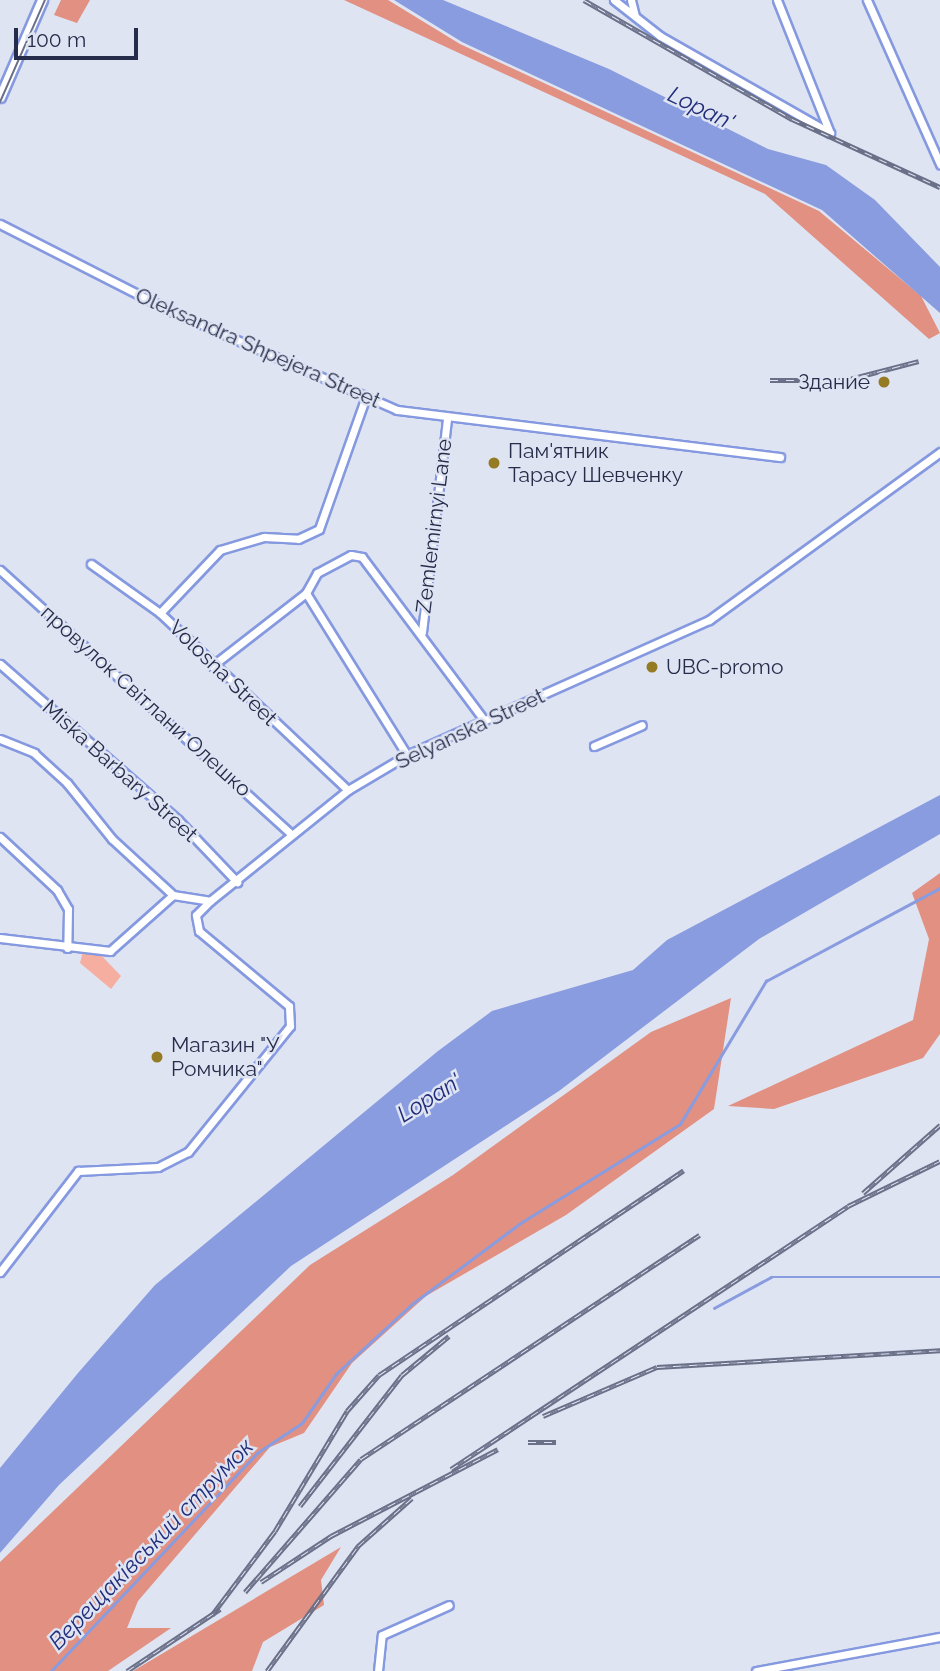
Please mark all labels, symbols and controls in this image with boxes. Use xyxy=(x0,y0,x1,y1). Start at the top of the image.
scale bar xyxy=(18,14,142,58)
text: 100 m xyxy=(27,27,86,52)
water label: Lopan' xyxy=(664,80,738,136)
street label: Oleksandra Shpejera Street xyxy=(132,282,384,414)
place label: Здание xyxy=(798,369,870,395)
marker: Здание xyxy=(876,374,892,390)
street label: Zemlemirnyi Lane xyxy=(411,437,457,615)
place label: Пам'ятник Тарасу Шевченку xyxy=(508,438,684,488)
marker: Пам'ятник Тарасу Шевченку xyxy=(486,455,502,471)
street label: провулок Світлани Олешко xyxy=(36,600,256,802)
street label: Volosna Street xyxy=(164,615,282,731)
place label: UBC-promo xyxy=(666,654,783,680)
marker: UBC-promo xyxy=(644,659,660,675)
street label: Selyanska Street xyxy=(392,683,548,775)
street label: Miska Barbary Street xyxy=(37,695,203,847)
place label: Магазин "У Ромчика" xyxy=(171,1032,280,1082)
marker: Магазин "У Ромчика" xyxy=(149,1049,165,1065)
water label: Lopan' xyxy=(392,1068,466,1128)
water label: Верещаківський струмок xyxy=(43,1433,259,1655)

